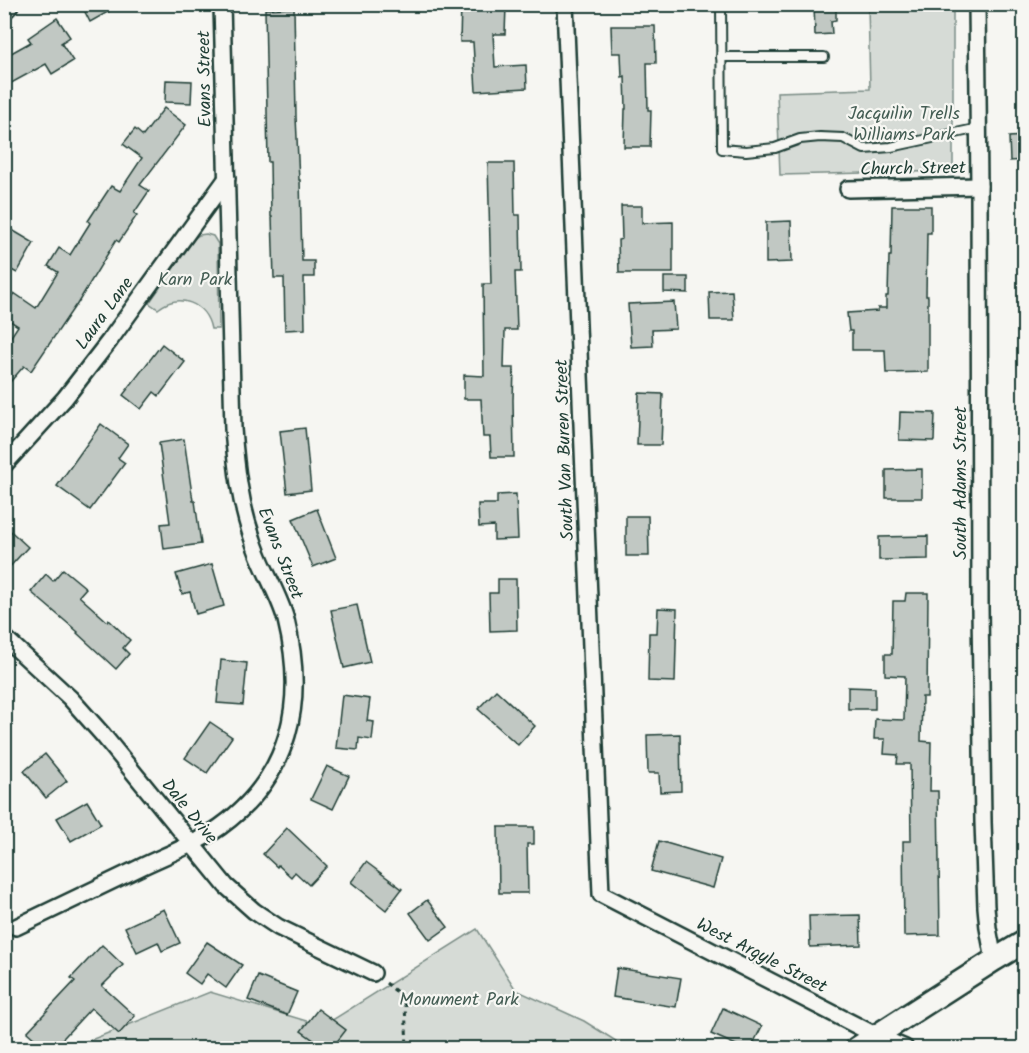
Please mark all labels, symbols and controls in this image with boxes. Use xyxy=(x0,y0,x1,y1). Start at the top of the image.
street label: Evans Street xyxy=(190,29,221,128)
park label: Jacquilin Trells Williams Park xyxy=(848,100,960,150)
street label: Church Street xyxy=(860,154,967,185)
park label: Karn Park xyxy=(158,266,233,295)
street label: Laura Lane xyxy=(69,271,142,357)
street label: South Van Buren Street xyxy=(548,358,583,541)
street label: South Adams Street xyxy=(947,405,976,560)
street label: Evans Street xyxy=(249,503,311,605)
street label: Dale Drive xyxy=(153,773,224,851)
street label: West Argyle Street xyxy=(691,911,833,1002)
park label: Monument Park xyxy=(399,986,519,1015)

